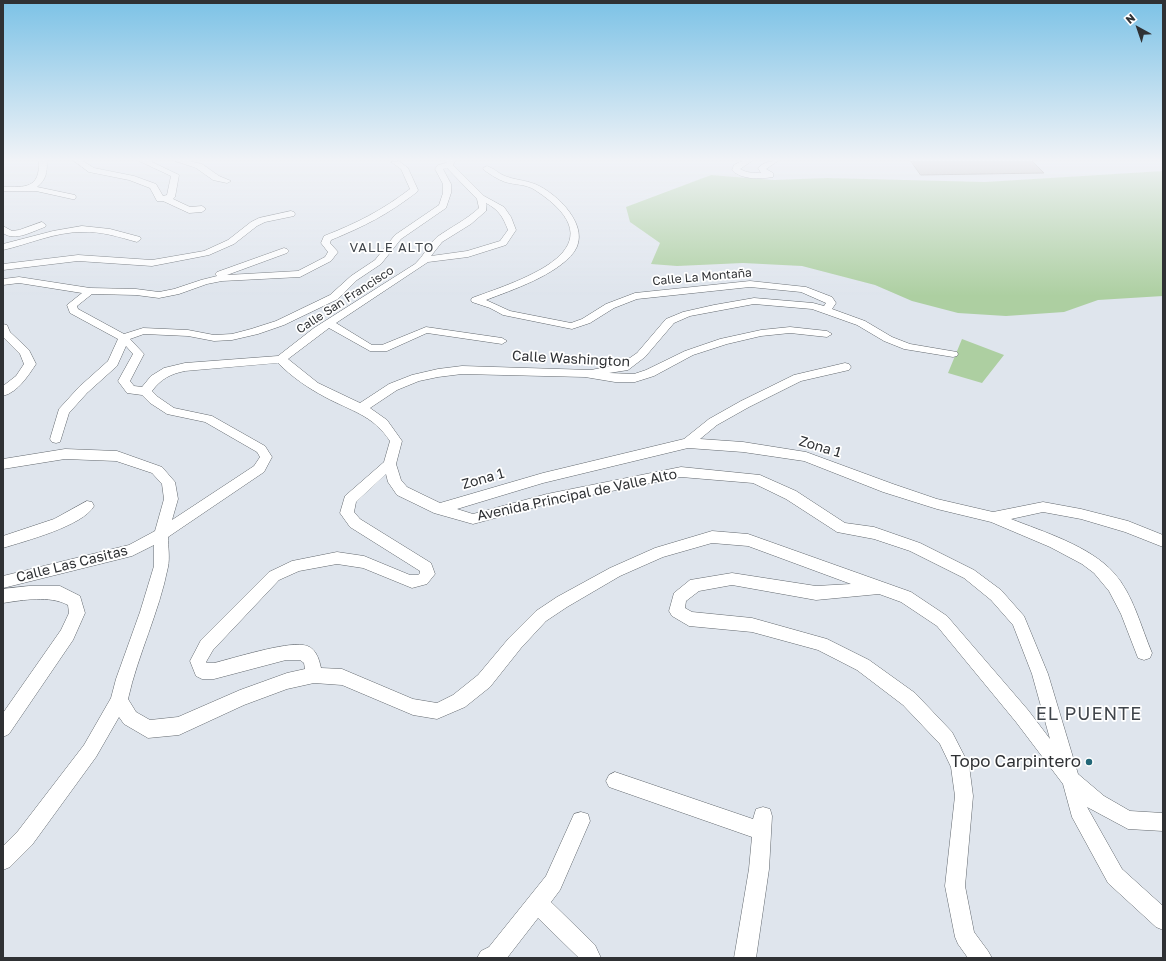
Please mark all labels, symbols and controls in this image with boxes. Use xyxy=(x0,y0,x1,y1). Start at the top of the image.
north arrow xyxy=(1118,8,1158,48)
text: N xyxy=(1123,11,1137,26)
district label: VALLE ALTO xyxy=(350,240,434,256)
street label: Calle San Francisco xyxy=(294,263,396,337)
street label: Calle La Montaña xyxy=(652,265,752,289)
street label: Calle Washington xyxy=(512,348,630,370)
street label: Zona 1 xyxy=(797,433,843,461)
street label: Zona 1 xyxy=(460,465,506,493)
street label: Avenida Principal de Valle Alto xyxy=(476,466,678,524)
street label: Calle Las Casitas xyxy=(14,542,130,586)
district label: EL PUENTE xyxy=(1036,703,1142,725)
place label: Topo Carpintero xyxy=(950,752,1081,772)
marker: Topo Carpintero xyxy=(1084,757,1094,767)

